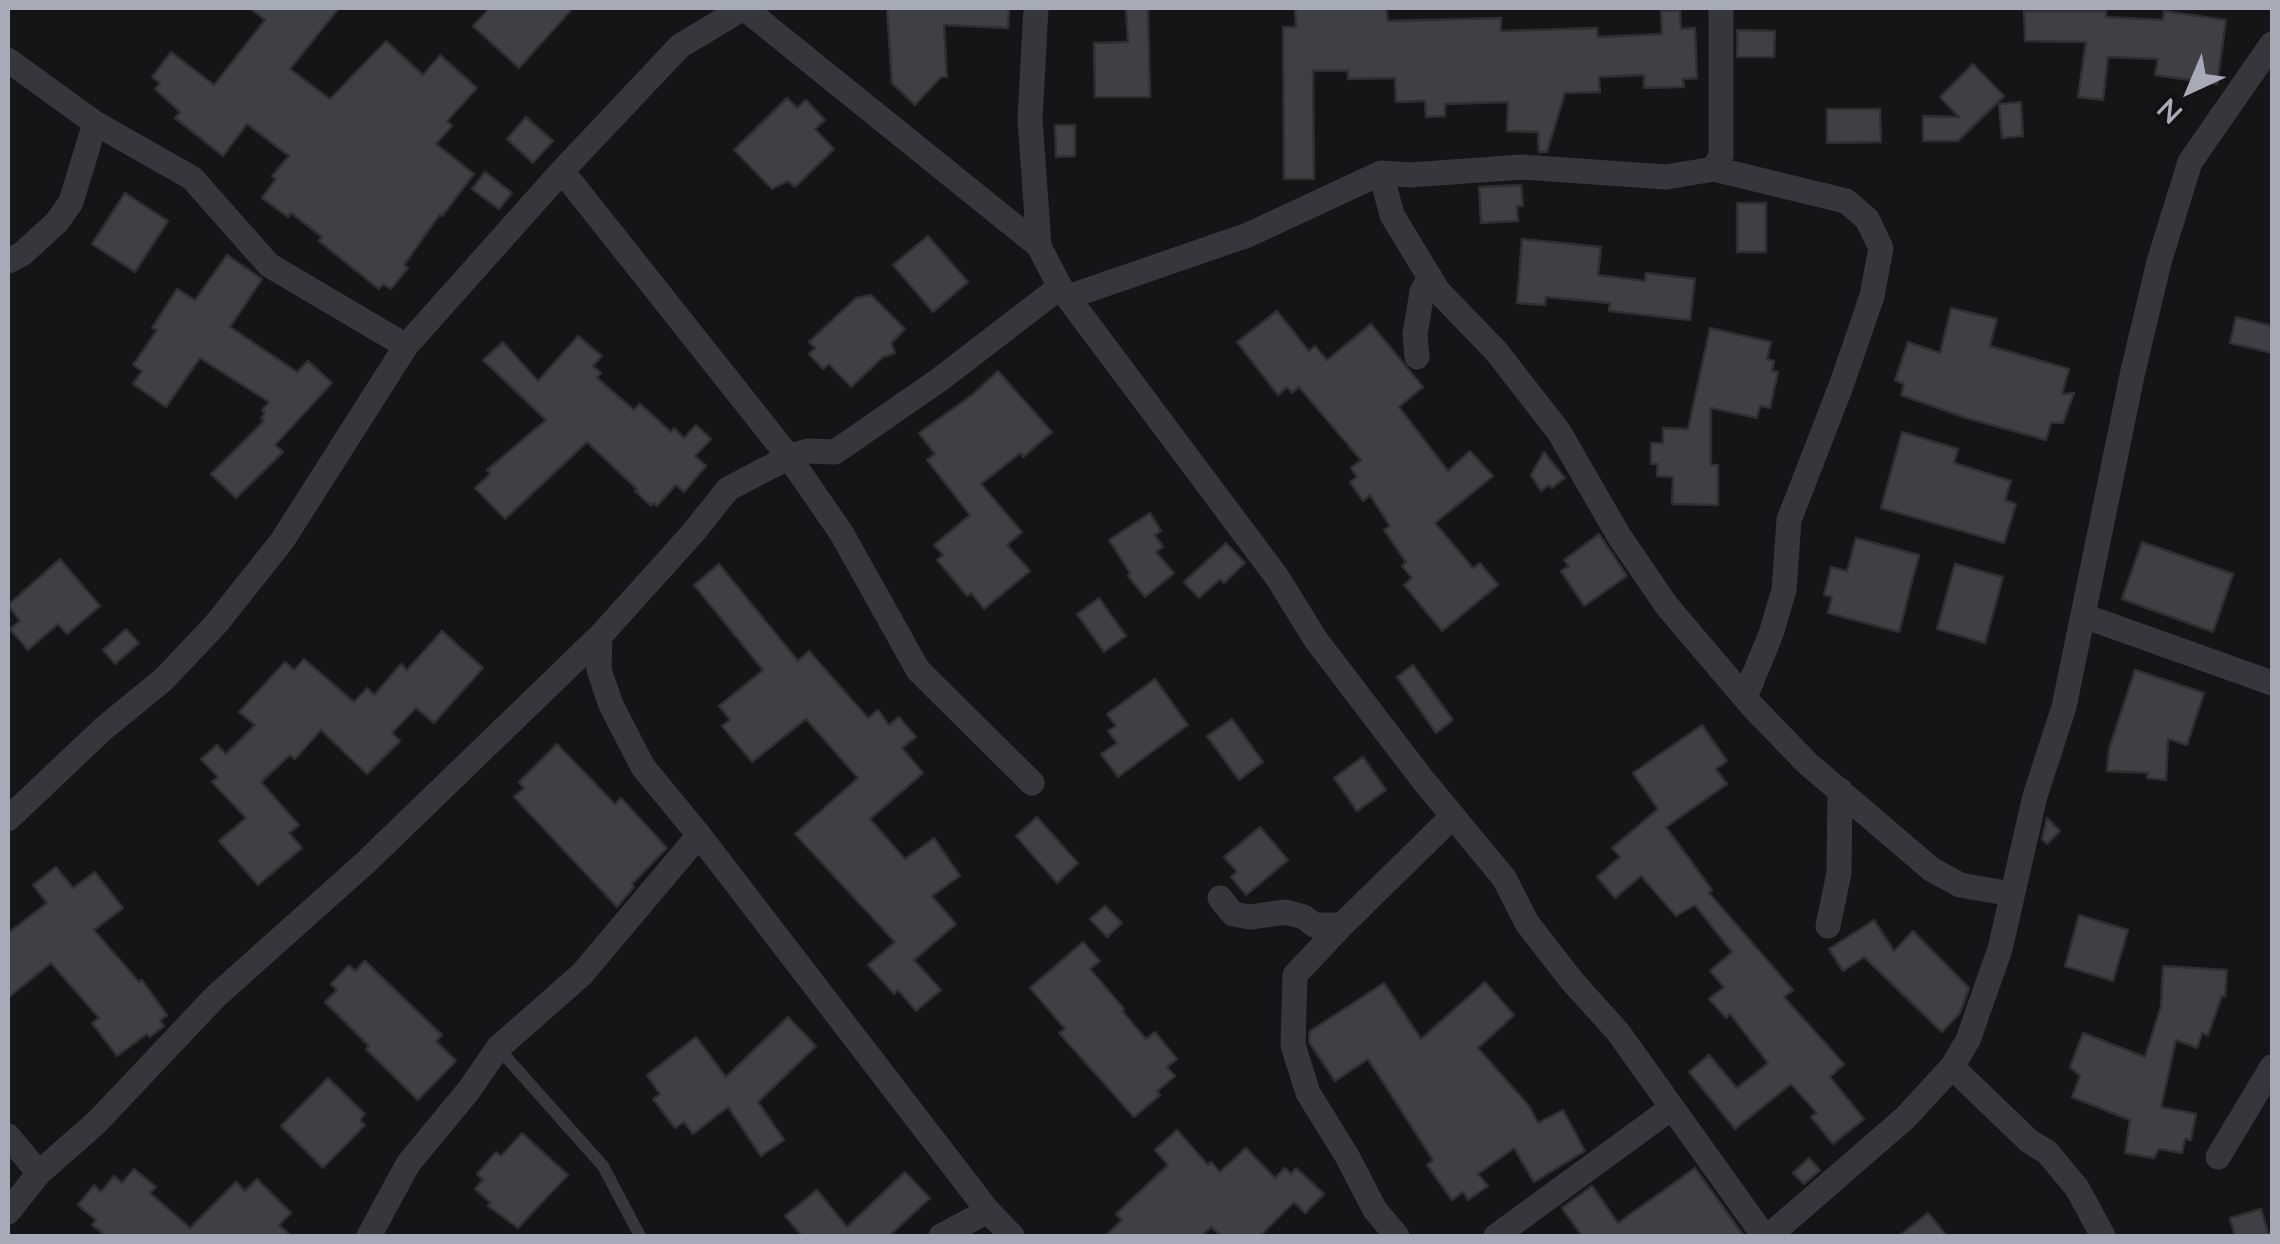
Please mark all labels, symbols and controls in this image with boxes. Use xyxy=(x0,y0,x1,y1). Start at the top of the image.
north arrow xyxy=(2140,40,2240,140)
text: N xyxy=(2150,92,2189,131)

